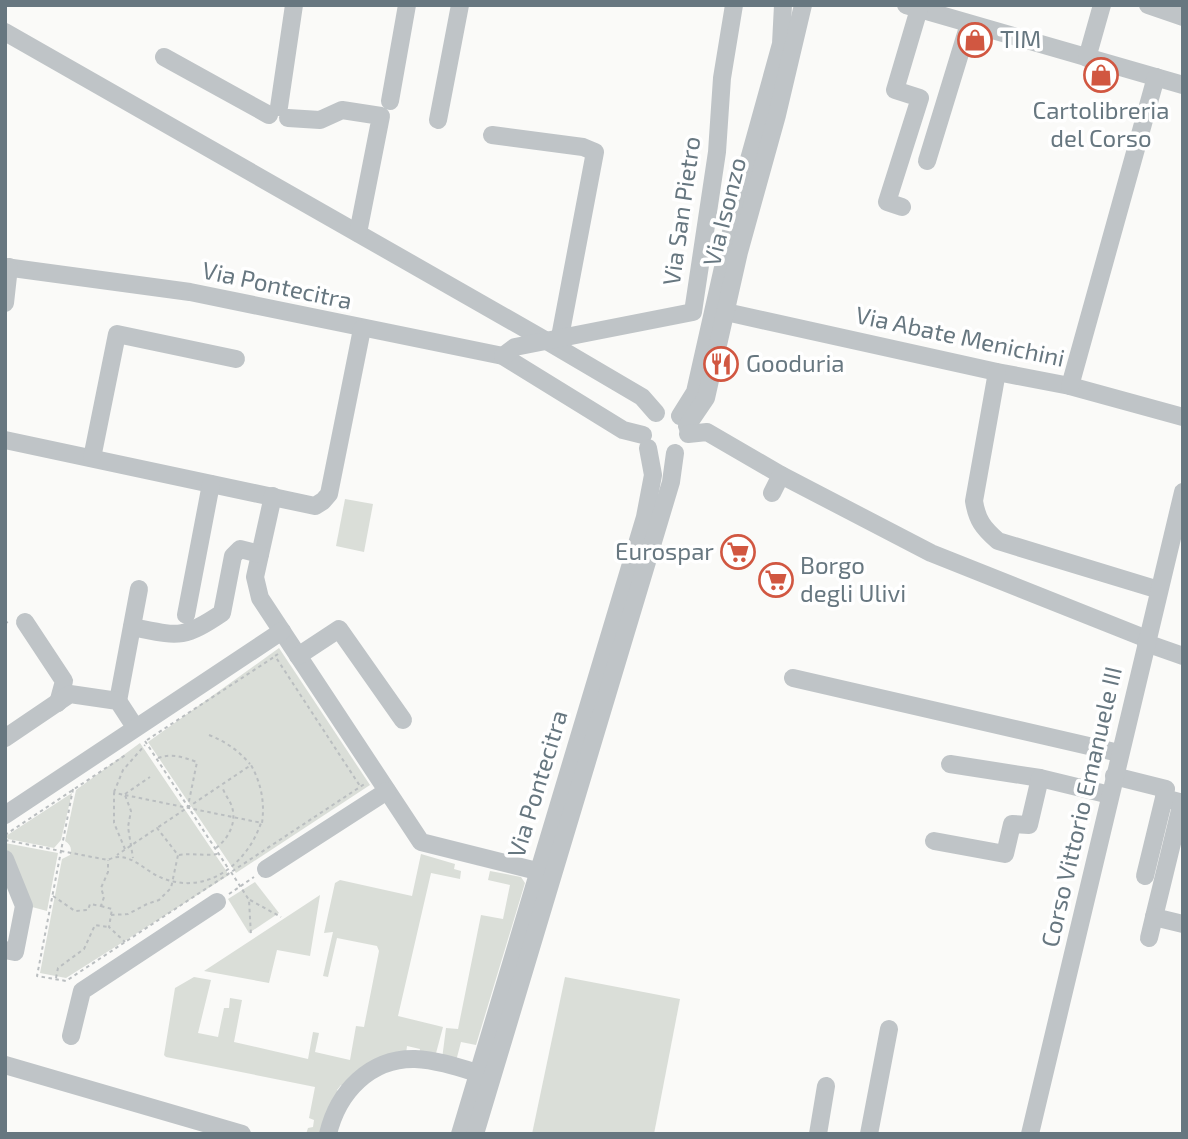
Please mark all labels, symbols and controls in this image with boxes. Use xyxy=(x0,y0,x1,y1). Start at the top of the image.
shop icon: TIM xyxy=(956,21,994,59)
place label: TIM xyxy=(1000,24,1041,53)
shop icon: Cartolibreria del Corso xyxy=(1082,56,1120,94)
place label: Cartolibreria del Corso xyxy=(1033,95,1169,152)
street label: Via San Pietro xyxy=(656,134,705,287)
street label: Via Isonzo xyxy=(696,154,751,269)
street label: Via Pontecitra xyxy=(200,255,355,315)
street label: Via Abate Menichini xyxy=(853,299,1068,372)
restaurant icon: Gooduria xyxy=(702,345,740,383)
place label: Gooduria xyxy=(746,348,845,377)
supermarket icon: Eurospar xyxy=(719,533,757,571)
place label: Eurospar xyxy=(615,536,714,565)
place label: Borgo degli Ulivi xyxy=(800,550,906,607)
supermarket icon: Borgo degli Ulivi xyxy=(757,561,795,599)
street label: Corso Vittorio Emanuele III xyxy=(1034,664,1127,950)
street label: Via Pontecitra xyxy=(500,706,573,861)

